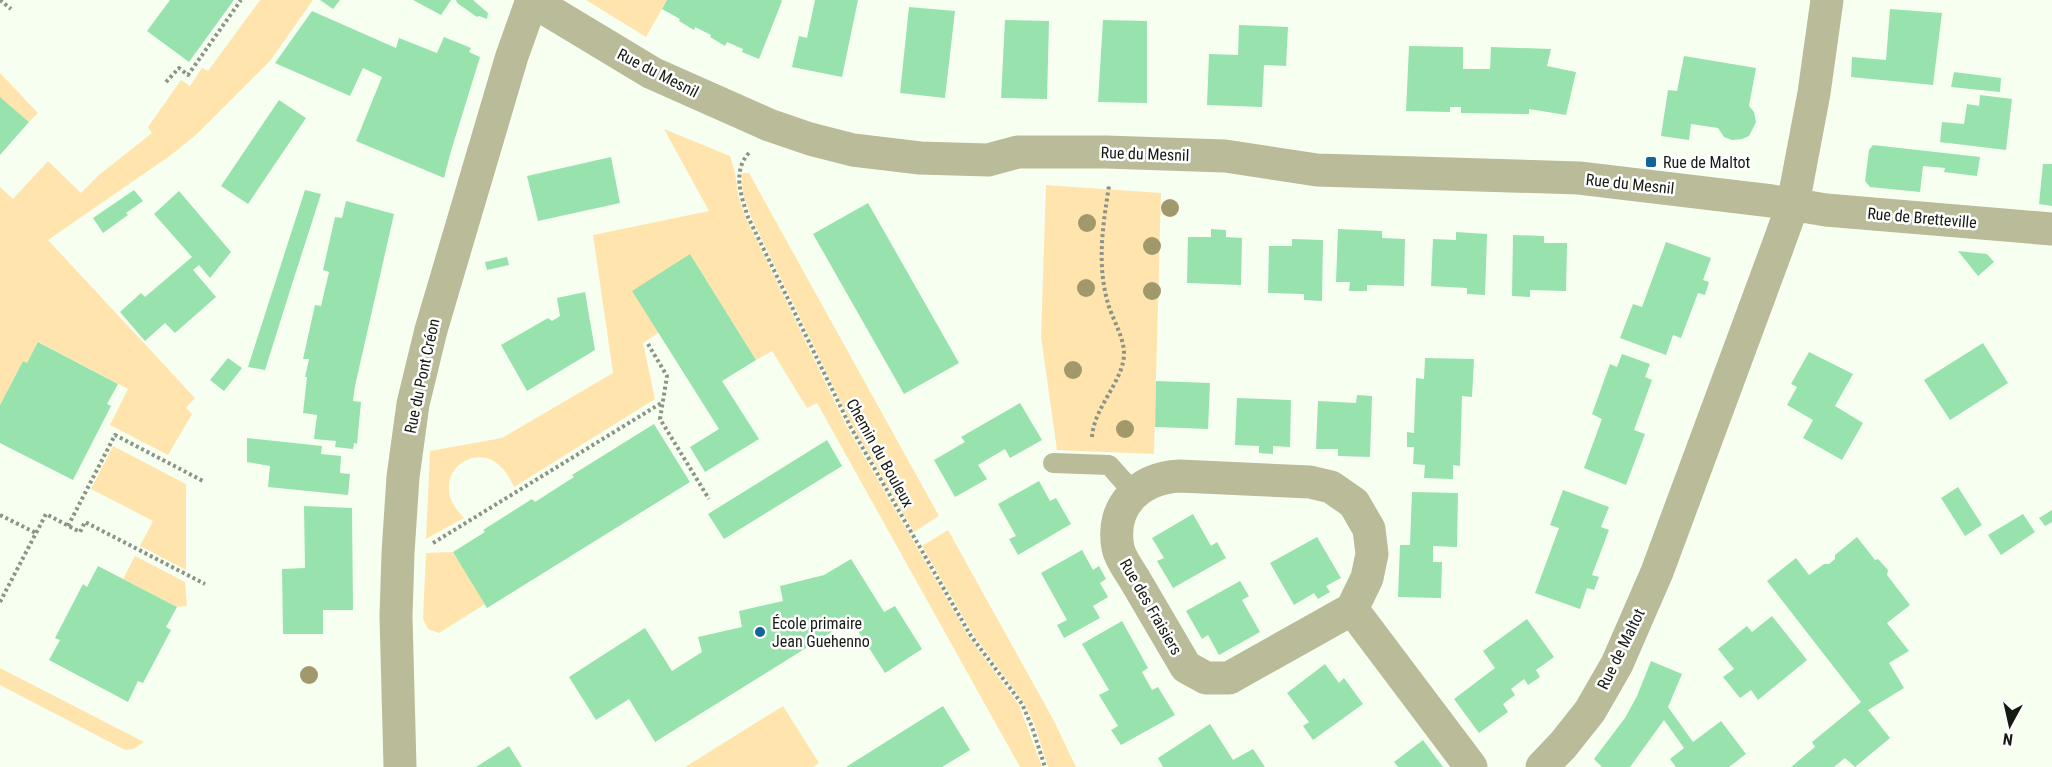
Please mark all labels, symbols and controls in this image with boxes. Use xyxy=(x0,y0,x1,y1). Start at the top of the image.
street label: Rue du Mesnil xyxy=(614,44,702,102)
street label: Rue du Mesnil xyxy=(1100,143,1190,165)
place label: Rue de Maltot xyxy=(1663,153,1751,172)
marker: Rue de Maltot xyxy=(1644,155,1658,169)
street label: Rue du Mesnil xyxy=(1585,170,1675,198)
street label: Rue de Bretteville xyxy=(1867,204,1977,232)
street label: Rue du Pont Créon xyxy=(401,317,443,435)
street label: Chemin du Bouleux xyxy=(842,395,918,511)
street label: Rue des Fraisiers xyxy=(1116,556,1186,658)
street label: Rue de Maltot xyxy=(1593,605,1649,692)
place label: École primaire Jean Guehenno xyxy=(772,614,870,651)
marker: École primaire Jean Guehenno xyxy=(753,625,767,639)
north arrow xyxy=(1980,695,2040,755)
text: N xyxy=(2002,729,2014,749)

